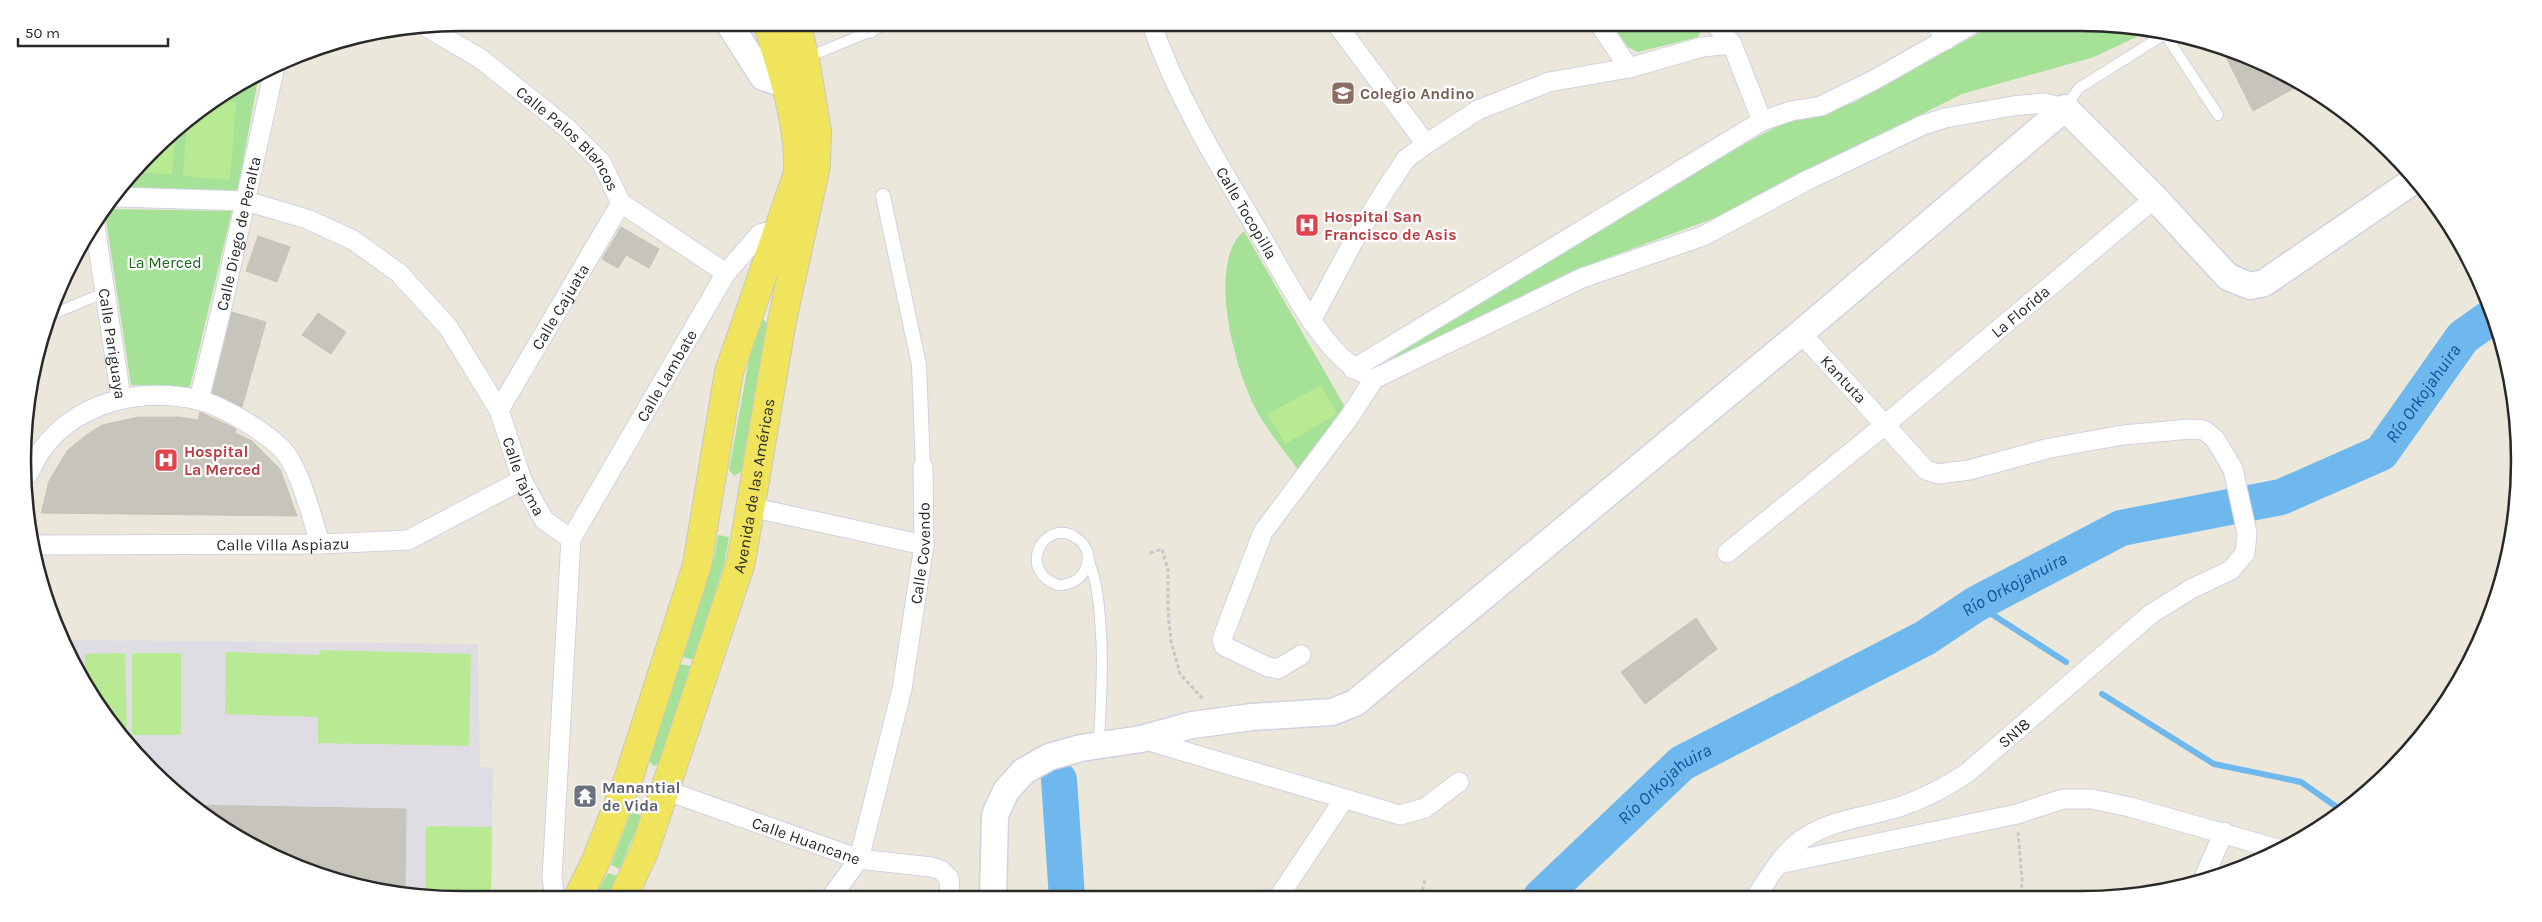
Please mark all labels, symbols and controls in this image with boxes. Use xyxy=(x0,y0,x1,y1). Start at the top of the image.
scale bar xyxy=(18,15,168,47)
text: 50 m xyxy=(25,24,60,42)
school or university icon: Colegio Andino xyxy=(1330,80,1356,106)
street label: Calle Palos Blancos xyxy=(512,82,623,194)
place label: Colegio Andino xyxy=(1360,84,1474,103)
street label: Calle Diego de Peralta xyxy=(212,155,265,313)
street label: Calle Tocopilla xyxy=(1212,163,1281,262)
place label: Hospital San Francisco de Asis xyxy=(1324,207,1457,244)
hospital icon: Hospital San Francisco de Asis xyxy=(1294,212,1320,238)
park label: La Merced xyxy=(128,253,202,272)
street label: Calle Cajuata xyxy=(528,260,593,353)
street label: La Florida xyxy=(1987,282,2054,342)
street label: Calle Pariguaya xyxy=(95,287,130,400)
street label: Calle Lambate xyxy=(632,326,701,425)
water label: Río Orkojahuira xyxy=(2381,340,2466,447)
street label: Kantuta xyxy=(1817,351,1871,407)
street label: Avenida de las Américas xyxy=(729,397,779,576)
street label: Calle Tajma xyxy=(499,435,549,519)
place label: Hospital La Merced xyxy=(184,442,261,479)
hospital icon: Hospital La Merced xyxy=(153,447,179,473)
street label: Calle Covendo xyxy=(906,502,934,605)
street label: Calle Villa Aspiazu xyxy=(217,534,350,554)
water label: Río Orkojahuira xyxy=(1957,547,2071,622)
street label: SN18 xyxy=(1994,714,2034,752)
water label: Río Orkojahuira xyxy=(1613,739,1715,829)
place label: Manantial de Vida xyxy=(602,778,680,815)
temple icon: Manantial de Vida xyxy=(572,783,598,809)
street label: Calle Huancane xyxy=(750,813,863,869)

